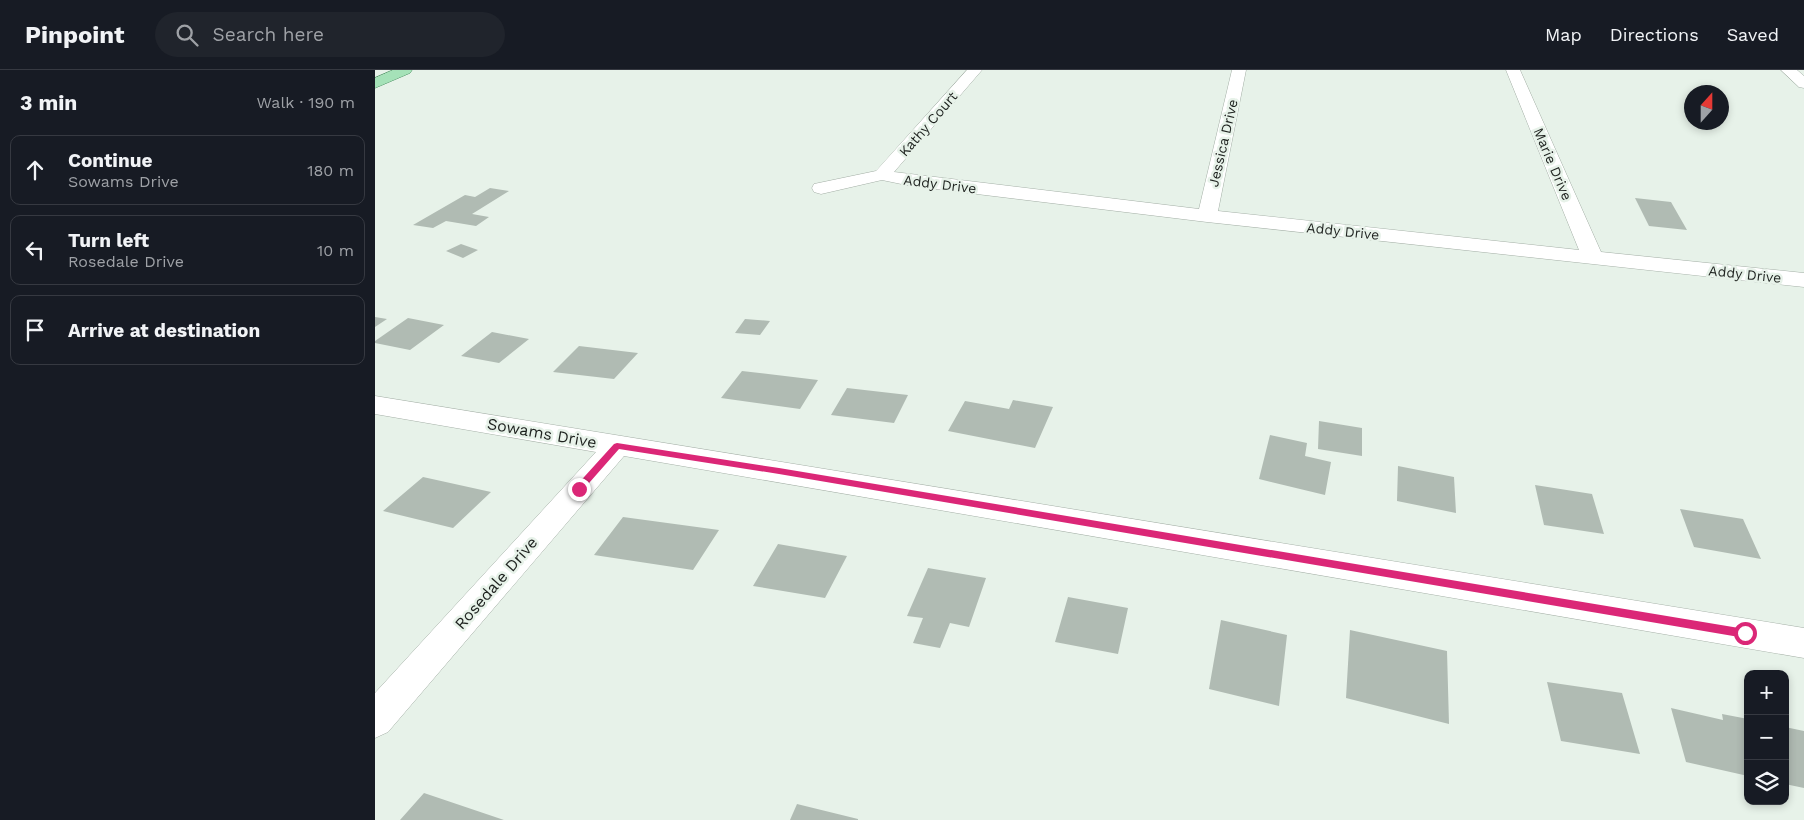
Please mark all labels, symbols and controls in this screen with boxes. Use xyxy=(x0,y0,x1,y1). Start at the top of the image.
search box xyxy=(155,12,505,57)
text: Pinpoint xyxy=(25,21,125,49)
icon: search xyxy=(173,21,201,49)
text: Search here xyxy=(213,23,324,46)
text: Map xyxy=(1545,24,1582,45)
text: Directions xyxy=(1610,24,1699,45)
text: Saved xyxy=(1727,24,1779,45)
north arrow xyxy=(1684,85,1729,130)
street label: Kathy Court xyxy=(896,88,961,160)
text: 3 min xyxy=(20,90,77,115)
text: Walk · 190 m xyxy=(257,93,355,112)
street label: Jessica Drive xyxy=(1205,98,1241,188)
street label: Marie Drive xyxy=(1531,125,1575,203)
text: Continue xyxy=(68,149,152,172)
icon: ahead xyxy=(21,156,49,184)
text: 180 m xyxy=(307,161,354,180)
text: Sowams Drive xyxy=(68,172,179,191)
street label: Addy Drive xyxy=(903,172,977,196)
street label: Addy Drive xyxy=(1306,219,1380,243)
text: Turn left xyxy=(68,229,149,252)
icon: left xyxy=(21,236,49,264)
text: 10 m xyxy=(317,241,354,260)
text: Rosedale Drive xyxy=(68,252,184,271)
street label: Addy Drive xyxy=(1708,262,1782,286)
icon: arrive xyxy=(21,316,49,344)
text: Arrive at destination xyxy=(68,319,260,342)
street label: Sowams Drive xyxy=(486,414,598,452)
route end xyxy=(568,478,591,501)
street label: Rosedale Drive xyxy=(451,533,541,633)
route start xyxy=(1734,622,1757,645)
map controls xyxy=(1744,670,1789,805)
button: + xyxy=(1744,670,1789,715)
button: − xyxy=(1744,715,1789,760)
button: layers xyxy=(1744,760,1789,805)

